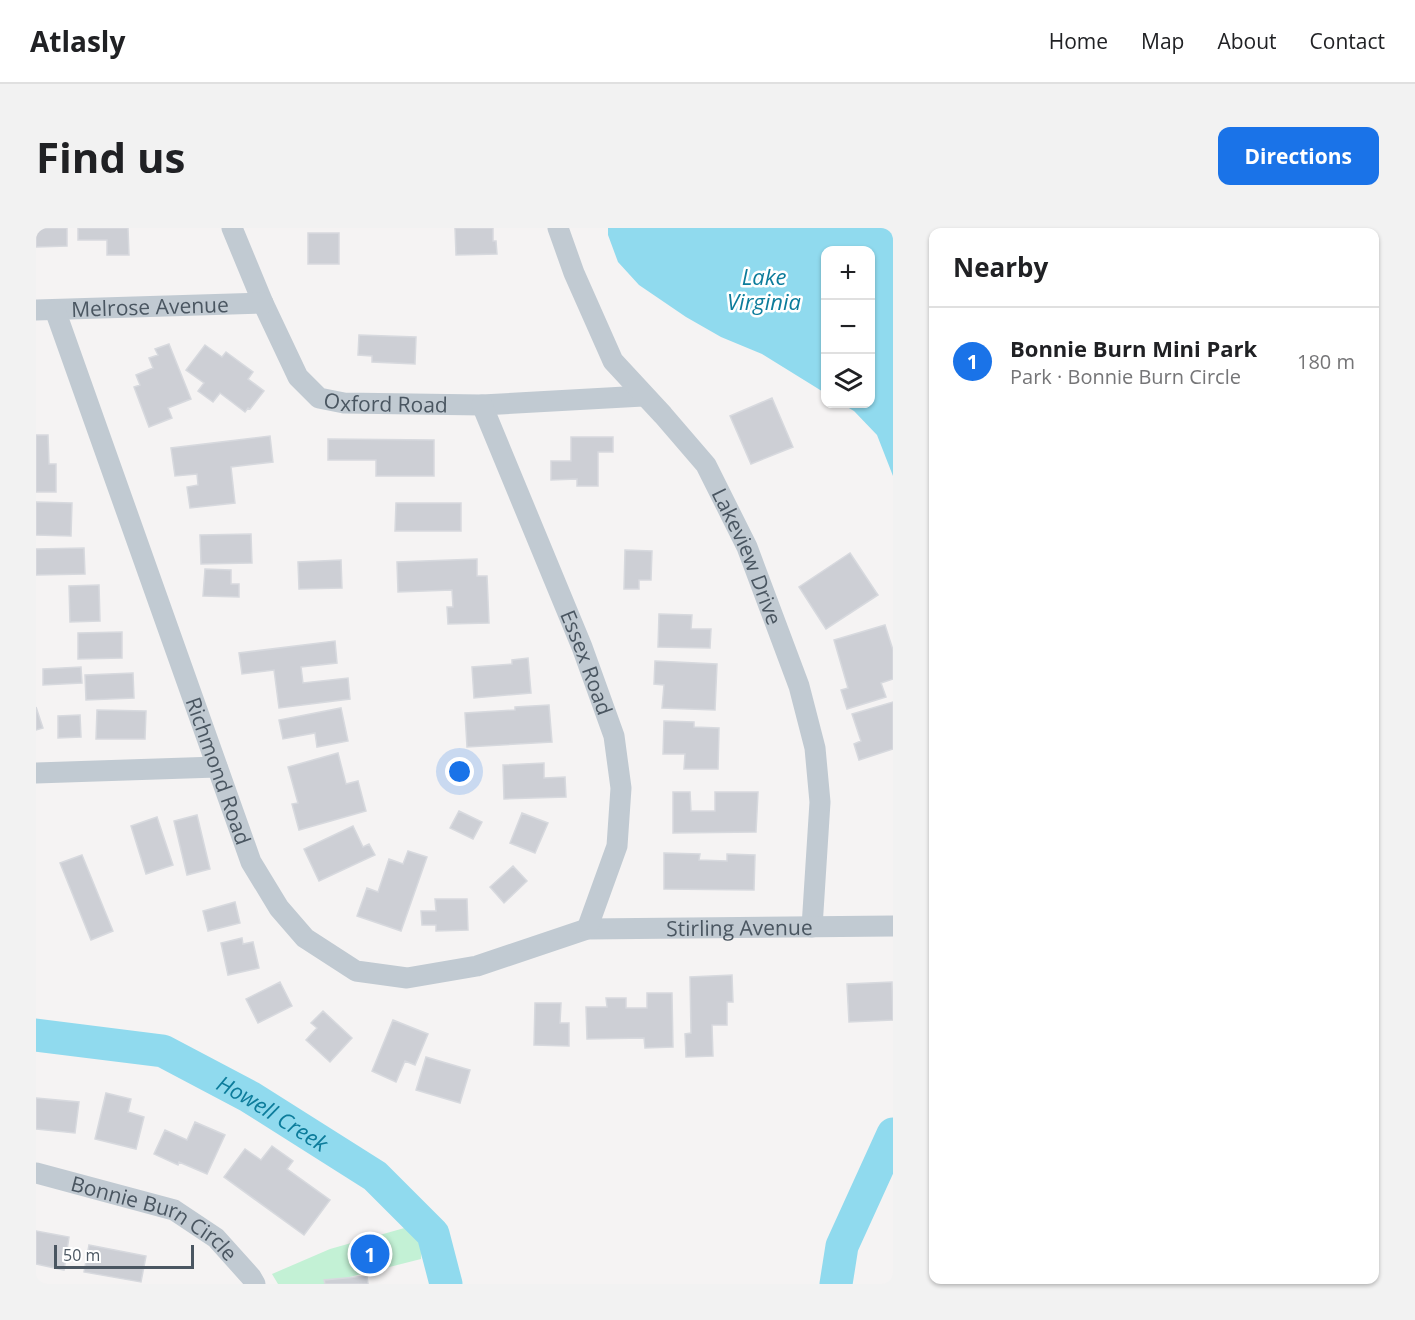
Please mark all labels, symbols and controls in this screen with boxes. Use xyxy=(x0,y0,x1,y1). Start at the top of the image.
text: Atlasly xyxy=(30,22,125,60)
text: Home xyxy=(1049,27,1108,55)
text: Map xyxy=(1141,27,1184,55)
text: About xyxy=(1217,27,1277,55)
text: Contact xyxy=(1310,27,1385,55)
button: Directions xyxy=(1218,127,1379,185)
text: Find us xyxy=(36,128,185,185)
map controls xyxy=(821,246,875,408)
button: + xyxy=(821,246,875,300)
text: Nearby xyxy=(953,249,1048,285)
water label: Lake Virginia xyxy=(727,261,801,316)
street label: Melrose Avenue xyxy=(71,290,229,323)
button: − xyxy=(821,300,875,354)
text: Bonnie Burn Mini Park xyxy=(1010,333,1257,363)
text: 1 xyxy=(967,348,978,375)
text: 180 m xyxy=(1297,348,1355,375)
button: layers xyxy=(821,354,875,408)
text: Park · Bonnie Burn Circle xyxy=(1010,363,1241,390)
street label: Oxford Road xyxy=(321,385,448,419)
street label: Lakeview Drive xyxy=(706,483,789,629)
street label: Essex Road xyxy=(554,606,619,719)
street label: Richmond Road xyxy=(180,693,258,848)
your location xyxy=(445,757,474,786)
street label: Stirling Avenue xyxy=(666,913,813,942)
water label: Howell Creek xyxy=(212,1067,335,1159)
street label: Bonnie Burn Circle xyxy=(68,1169,244,1267)
pin: 1 xyxy=(350,1232,390,1276)
scale bar xyxy=(54,1242,194,1270)
text: 50 m xyxy=(63,1244,100,1266)

